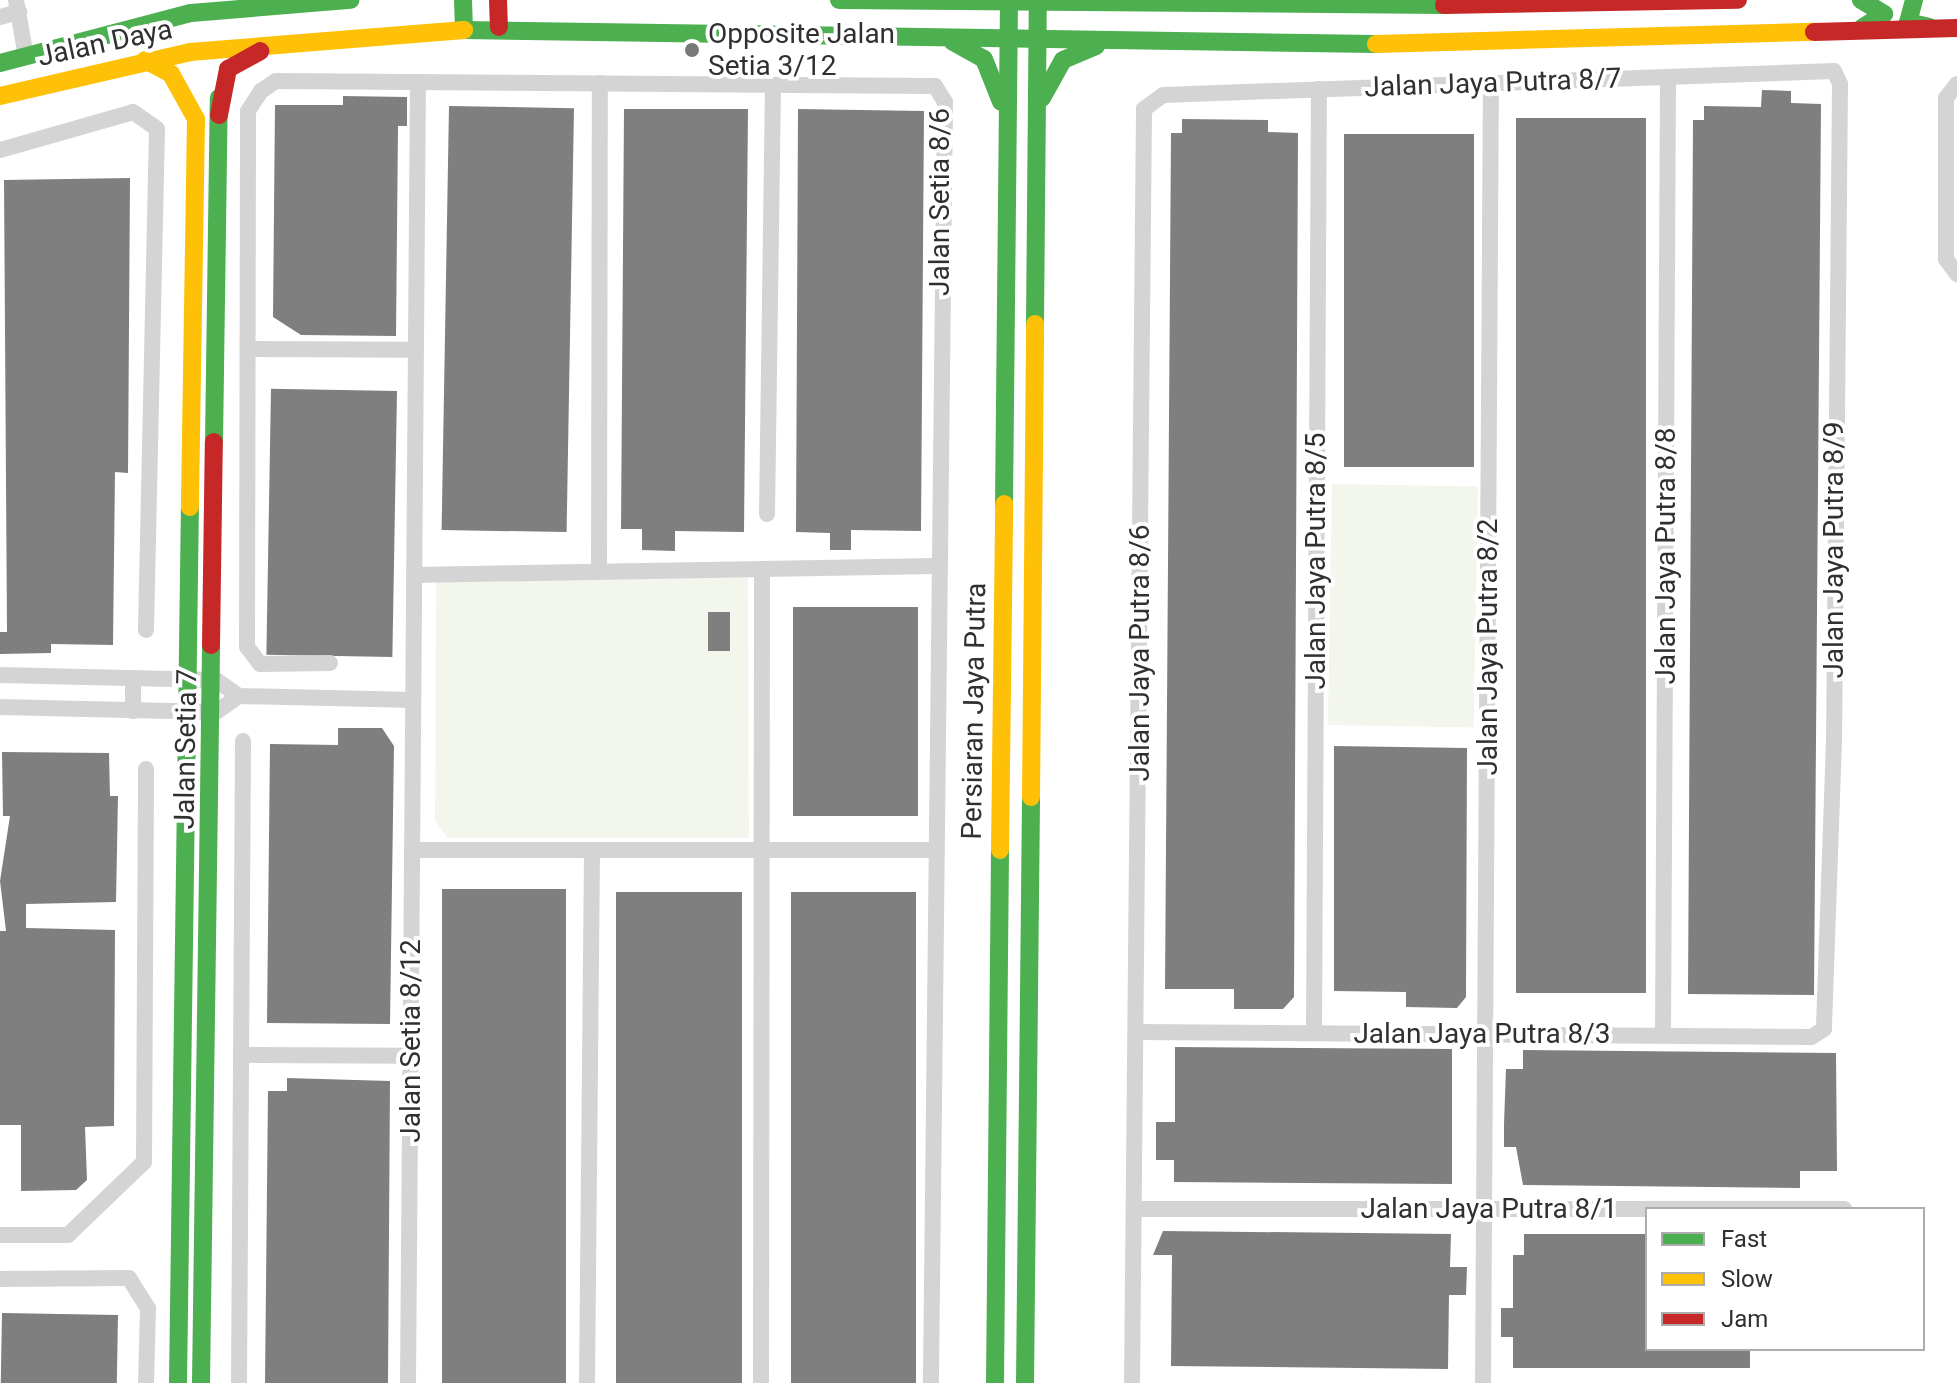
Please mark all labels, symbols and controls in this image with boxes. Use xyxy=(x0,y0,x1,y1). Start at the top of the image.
street label: Jalan Daya xyxy=(35,12,175,74)
place label: Opposite Jalan Setia 3/12 xyxy=(708,17,895,83)
marker: Opposite Jalan Setia 3/12 xyxy=(683,41,701,59)
street label: Jalan Jaya Putra 8/7 xyxy=(1364,62,1622,104)
street label: Jalan Setia 8/6 xyxy=(923,108,957,296)
street label: Jalan Jaya Putra 8/9 xyxy=(1817,421,1851,679)
street label: Jalan Jaya Putra 8/8 xyxy=(1649,427,1683,685)
street label: Jalan Jaya Putra 8/5 xyxy=(1299,432,1333,690)
street label: Jalan Jaya Putra 8/2 xyxy=(1471,518,1505,776)
street label: Jalan Jaya Putra 8/6 xyxy=(1123,524,1157,782)
street label: Persiaran Jaya Putra xyxy=(955,582,993,840)
street label: Jalan Setia 7 xyxy=(168,668,204,830)
street label: Jalan Setia 8/12 xyxy=(394,939,428,1143)
street label: Jalan Jaya Putra 8/3 xyxy=(1353,1017,1611,1051)
street label: Jalan Jaya Putra 8/1 xyxy=(1360,1192,1618,1226)
legend xyxy=(1645,1207,1925,1351)
text: Fast xyxy=(1721,1225,1767,1253)
text: Slow xyxy=(1721,1265,1773,1293)
text: Jam xyxy=(1721,1305,1768,1333)

